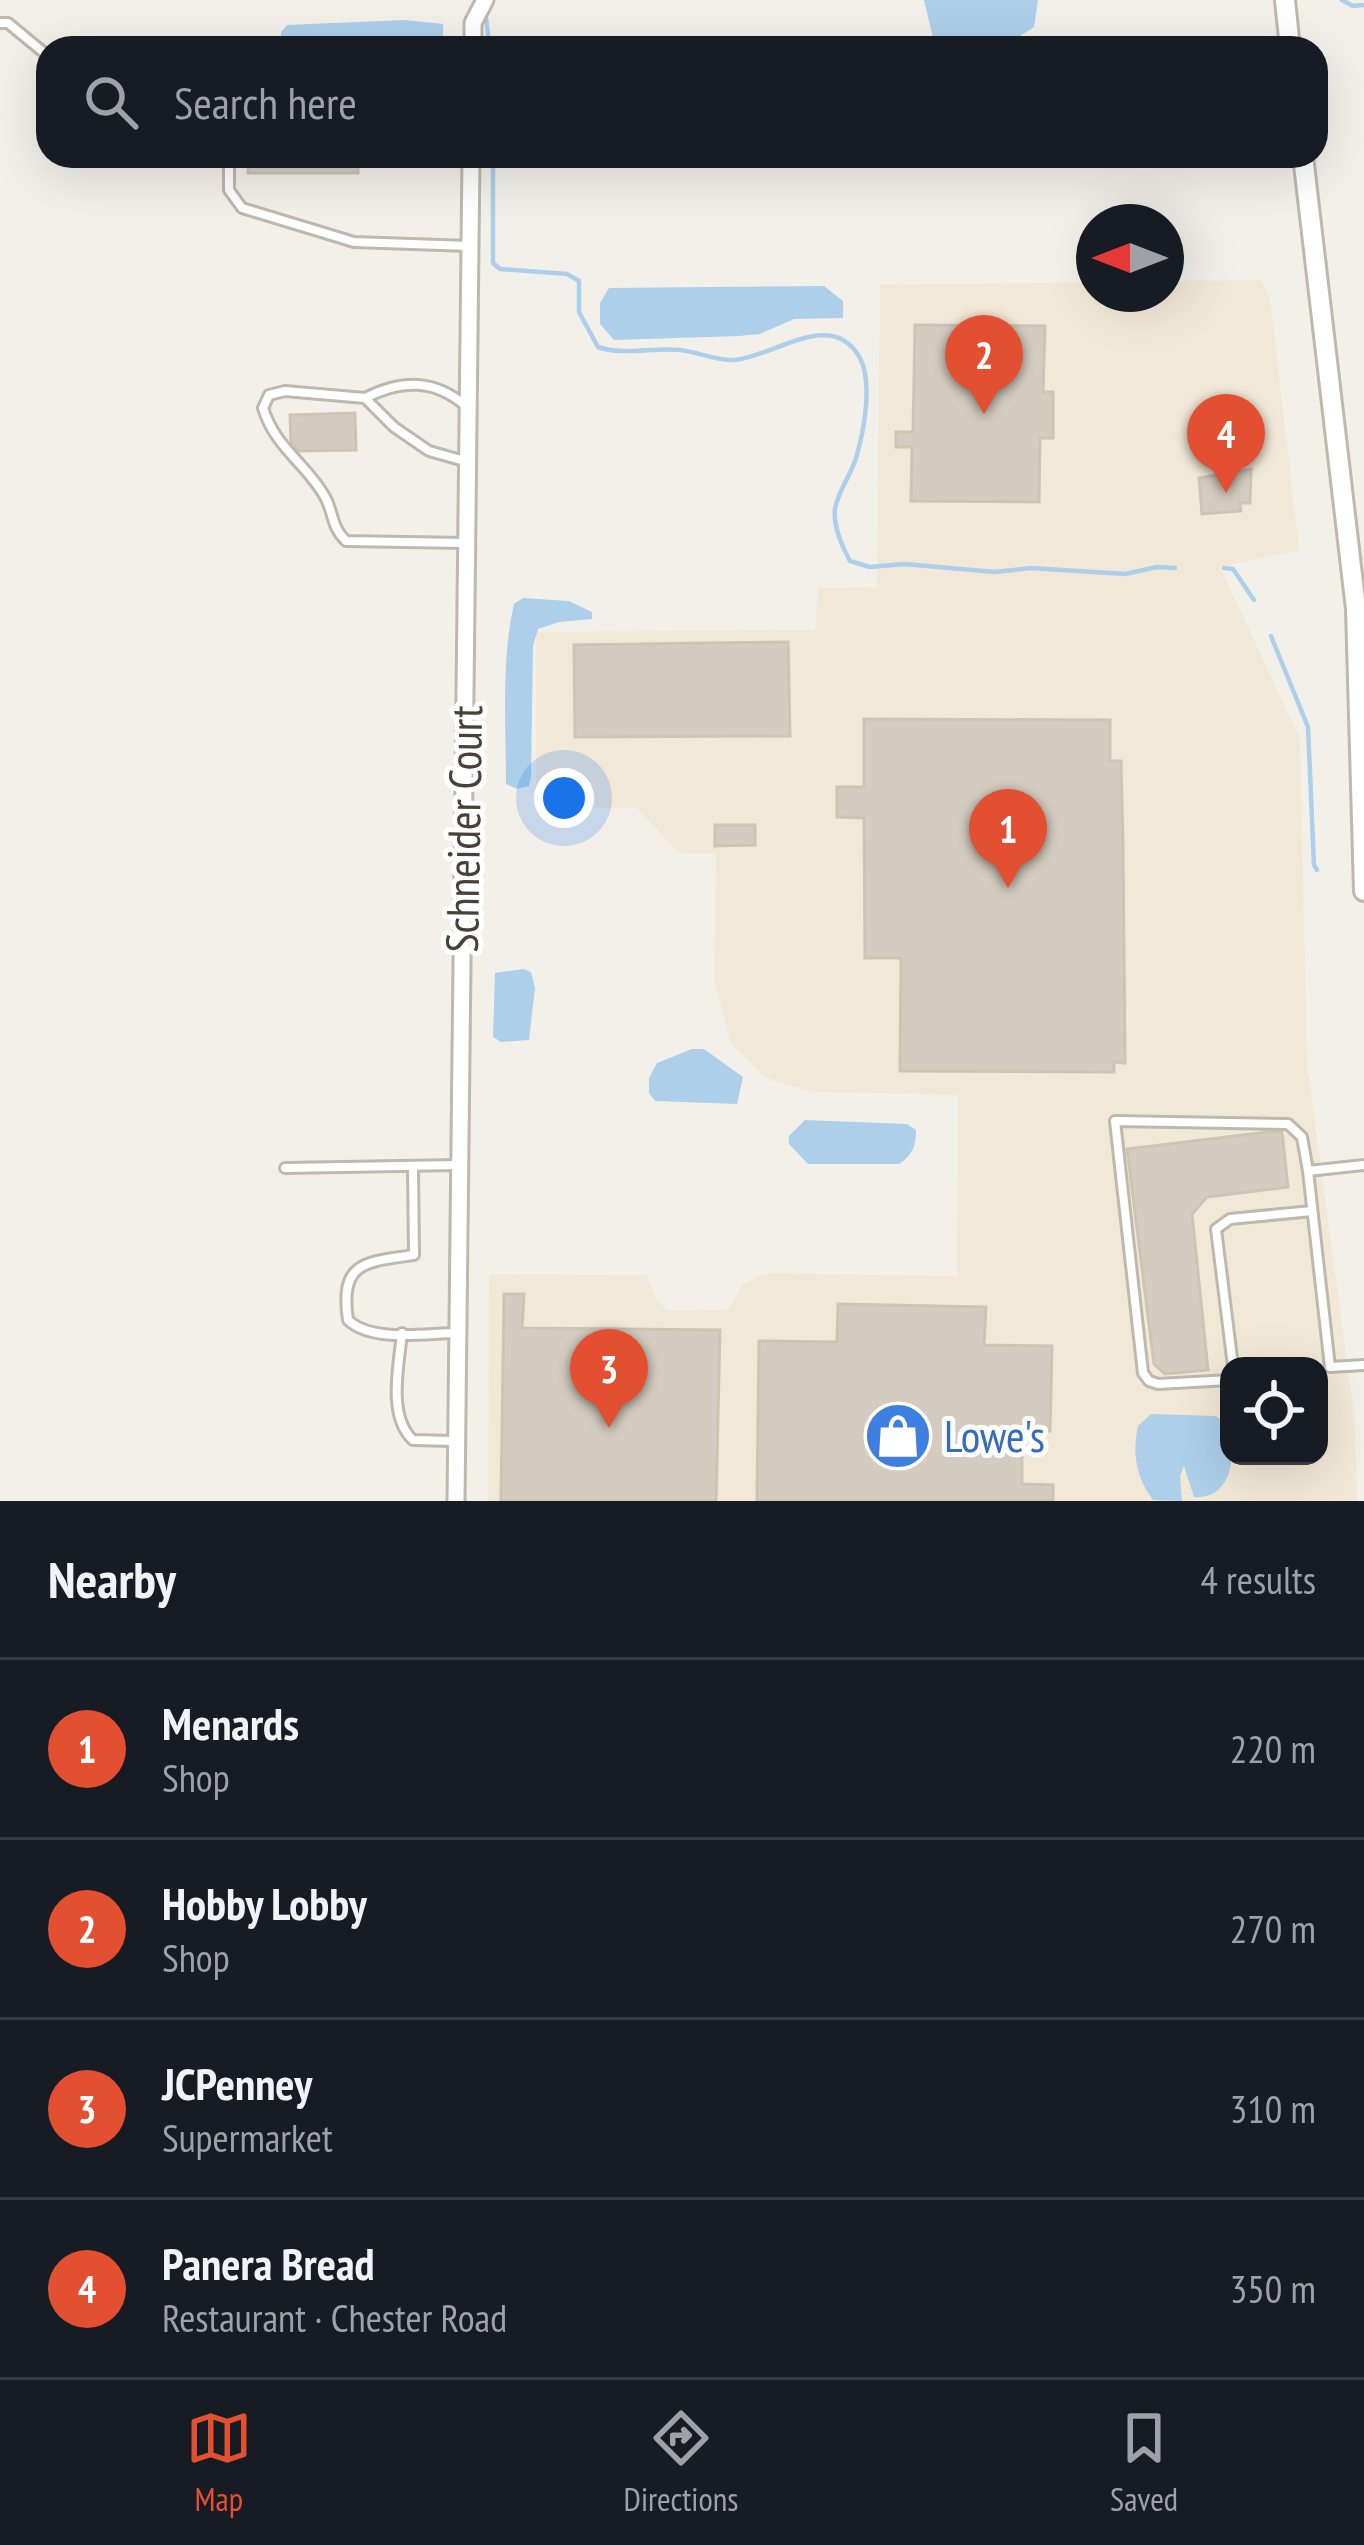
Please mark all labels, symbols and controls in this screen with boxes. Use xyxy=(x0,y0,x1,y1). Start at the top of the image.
search box xyxy=(36,36,1328,168)
icon: search xyxy=(78,69,144,135)
text: Search here xyxy=(174,73,357,131)
north arrow xyxy=(1076,204,1184,312)
pin: 2 xyxy=(945,315,1023,414)
pin: 4 xyxy=(1187,394,1265,493)
street label: Schneider Court xyxy=(432,704,494,953)
your location xyxy=(534,768,594,828)
pin: 1 xyxy=(969,789,1047,888)
pin: 3 xyxy=(570,1329,648,1428)
map controls xyxy=(1220,1357,1328,1465)
button: locate xyxy=(1220,1357,1328,1465)
shop icon: Lowe's xyxy=(863,1401,933,1471)
place label: Lowe's xyxy=(944,1406,1045,1464)
text: Nearby xyxy=(48,1546,176,1612)
text: 4 results xyxy=(1200,1554,1316,1605)
text: Menards xyxy=(162,1694,299,1752)
text: 1 xyxy=(78,1723,96,1774)
text: 220 m xyxy=(1230,1723,1316,1774)
text: Shop xyxy=(162,1752,230,1803)
text: Hobby Lobby xyxy=(162,1874,367,1932)
text: 2 xyxy=(78,1903,96,1954)
text: 270 m xyxy=(1230,1903,1316,1954)
text: Shop xyxy=(162,1932,230,1983)
text: JCPenney xyxy=(162,2054,312,2112)
text: 3 xyxy=(78,2083,96,2134)
text: 310 m xyxy=(1230,2083,1316,2134)
text: Supermarket xyxy=(162,2112,333,2163)
text: Panera Bread xyxy=(162,2234,375,2292)
text: 4 xyxy=(78,2263,96,2314)
text: 350 m xyxy=(1230,2263,1316,2314)
text: Restaurant · Chester Road xyxy=(162,2292,507,2343)
tab: Map xyxy=(186,2405,252,2520)
tab: Directions xyxy=(624,2405,738,2520)
tab: Saved xyxy=(1110,2405,1178,2520)

